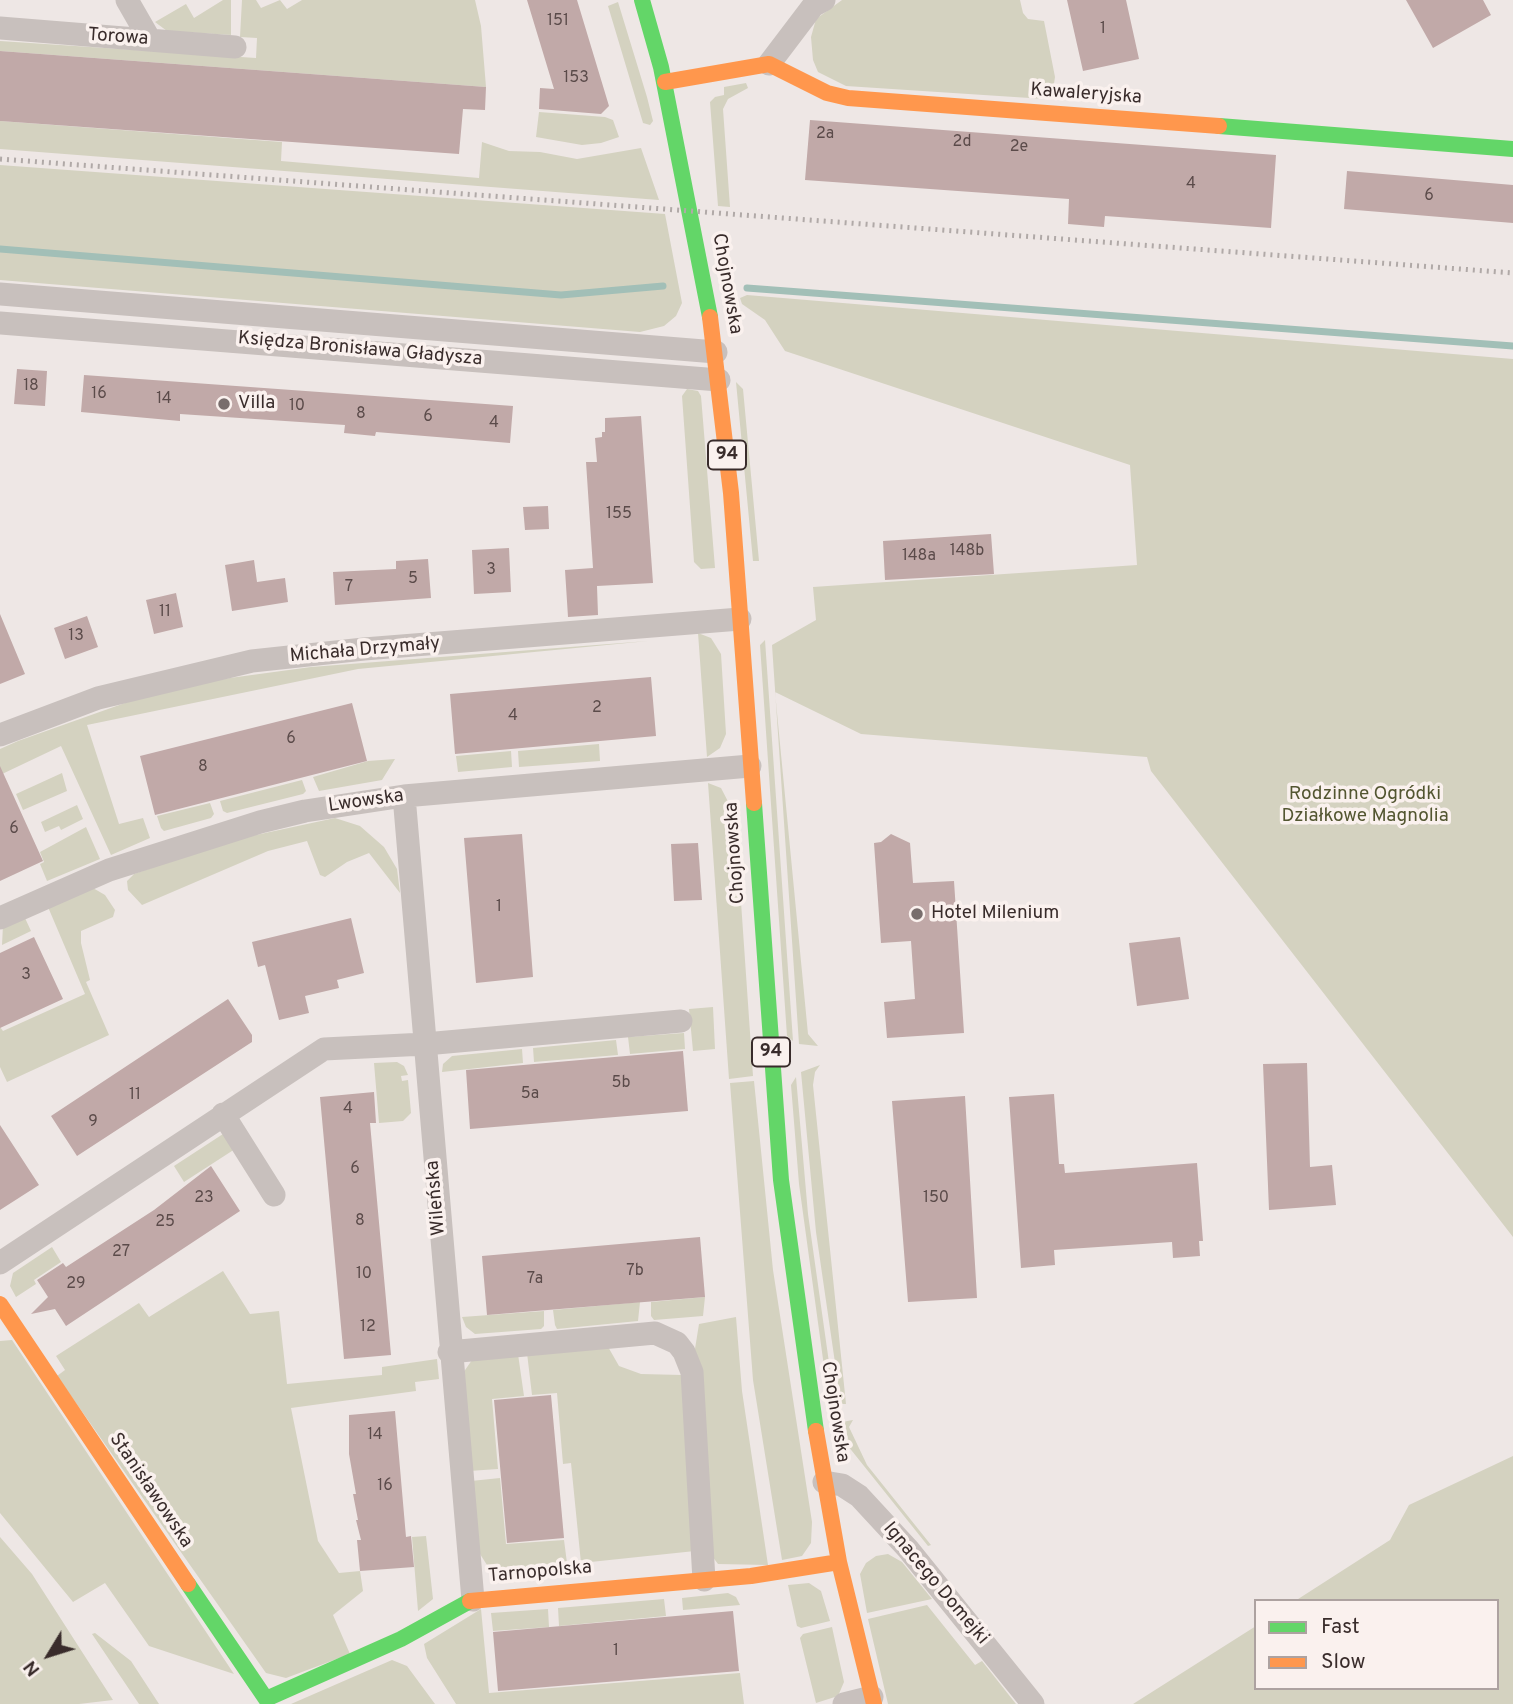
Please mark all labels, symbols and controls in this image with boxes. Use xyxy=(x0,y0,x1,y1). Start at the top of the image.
house number: 151 xyxy=(547,12,569,32)
house number: 1 xyxy=(1100,20,1106,40)
street label: Torowa xyxy=(87,25,149,51)
house number: 153 xyxy=(563,69,589,89)
street label: Kawaleryjska xyxy=(1029,80,1143,110)
house number: 2a xyxy=(816,125,834,145)
house number: 2d xyxy=(953,133,971,153)
house number: 2e xyxy=(1010,138,1028,158)
house number: 4 xyxy=(1186,175,1196,195)
house number: 6 xyxy=(1424,187,1434,207)
street label: Chojnowska xyxy=(706,232,746,336)
street label: Księdza Bronisława Gładysza xyxy=(237,328,483,372)
house number: 18 xyxy=(23,377,39,397)
house number: 16 xyxy=(91,385,107,405)
house number: 14 xyxy=(156,390,172,410)
place label: Villa xyxy=(238,393,275,415)
marker: Villa xyxy=(216,396,232,412)
house number: 10 xyxy=(289,397,305,417)
house number: 8 xyxy=(356,405,366,425)
house number: 6 xyxy=(423,408,433,428)
house number: 4 xyxy=(489,414,499,434)
road number: 94 xyxy=(708,440,746,470)
house number: 155 xyxy=(606,505,632,525)
house number: 148b xyxy=(950,542,984,562)
house number: 148a xyxy=(902,547,936,567)
house number: 3 xyxy=(486,561,496,581)
house number: 5 xyxy=(408,570,418,590)
house number: 7 xyxy=(345,578,353,598)
house number: 11 xyxy=(159,603,171,623)
house number: 13 xyxy=(68,627,84,647)
street label: Michała Drzymały xyxy=(289,633,441,669)
house number: 2 xyxy=(592,699,602,719)
house number: 4 xyxy=(508,707,518,727)
house number: 6 xyxy=(286,730,296,750)
house number: 8 xyxy=(198,758,208,778)
park label: Rodzinne Ogródki Działkowe Magnolia xyxy=(1281,784,1449,828)
street label: Lwowska xyxy=(327,785,405,819)
street label: Chojnowska xyxy=(721,801,751,905)
house number: 6 xyxy=(9,820,19,840)
house number: 1 xyxy=(496,898,502,918)
place label: Hotel Milenium xyxy=(931,903,1059,925)
marker: Hotel Milenium xyxy=(909,906,925,922)
house number: 3 xyxy=(21,966,31,986)
road number: 94 xyxy=(752,1037,790,1066)
house number: 5b xyxy=(612,1074,630,1094)
house number: 5a xyxy=(521,1085,539,1105)
house number: 11 xyxy=(129,1086,141,1106)
house number: 4 xyxy=(343,1100,353,1120)
house number: 9 xyxy=(88,1113,98,1133)
street label: Wileńska xyxy=(422,1159,452,1237)
house number: 6 xyxy=(350,1160,360,1180)
house number: 23 xyxy=(194,1189,214,1209)
house number: 150 xyxy=(923,1189,949,1209)
house number: 8 xyxy=(355,1212,365,1232)
house number: 25 xyxy=(155,1213,175,1233)
house number: 27 xyxy=(112,1243,130,1263)
house number: 7b xyxy=(626,1262,644,1282)
house number: 10 xyxy=(356,1265,372,1285)
house number: 7a xyxy=(527,1270,543,1290)
house number: 29 xyxy=(66,1275,86,1295)
house number: 12 xyxy=(360,1318,376,1338)
street label: Chojnowska xyxy=(815,1360,853,1464)
house number: 14 xyxy=(367,1426,383,1446)
street label: Stanisławowska xyxy=(103,1429,197,1553)
house number: 16 xyxy=(377,1477,393,1497)
street label: Ignacego Domejki xyxy=(877,1518,993,1650)
street label: Tarnopolska xyxy=(487,1557,593,1589)
legend xyxy=(1254,1599,1499,1690)
text: Fast xyxy=(1321,1614,1360,1641)
north arrow xyxy=(14,1620,84,1690)
house number: 1 xyxy=(613,1642,619,1662)
text: Slow xyxy=(1321,1649,1366,1676)
text: N xyxy=(19,1655,46,1681)

